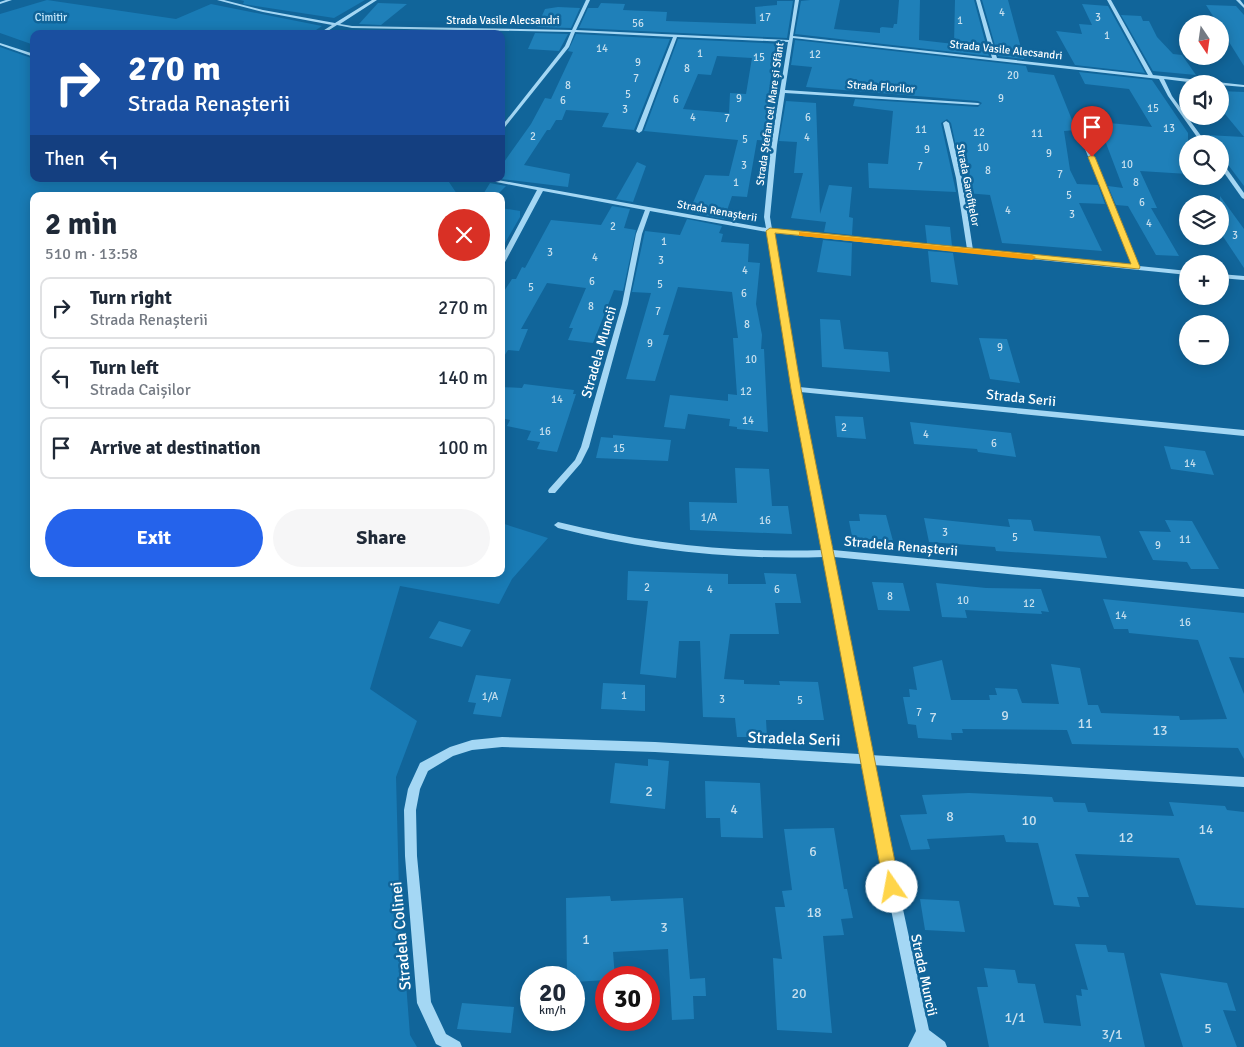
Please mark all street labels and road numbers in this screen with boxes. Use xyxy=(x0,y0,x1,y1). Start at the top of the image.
street label: Strada Vasile Alecsandri xyxy=(446,14,560,27)
street label: Strada Vasile Alecsandri xyxy=(949,38,1063,62)
street label: Strada Ștefan cel Mare și Sfânt xyxy=(754,42,786,186)
street label: Strada Florilor xyxy=(847,78,915,96)
street label: Strada Garofițelor xyxy=(954,143,982,227)
street label: Strada Renașterii xyxy=(676,198,758,224)
street label: Stradela Muncii xyxy=(578,304,620,400)
street label: Strada Serii xyxy=(985,386,1057,410)
street label: Stradela Renașterii xyxy=(843,533,959,559)
street label: Stradela Serii xyxy=(747,727,841,751)
street label: Stradela Colinei xyxy=(386,881,416,991)
street label: Strada Muncii xyxy=(907,932,941,1018)

